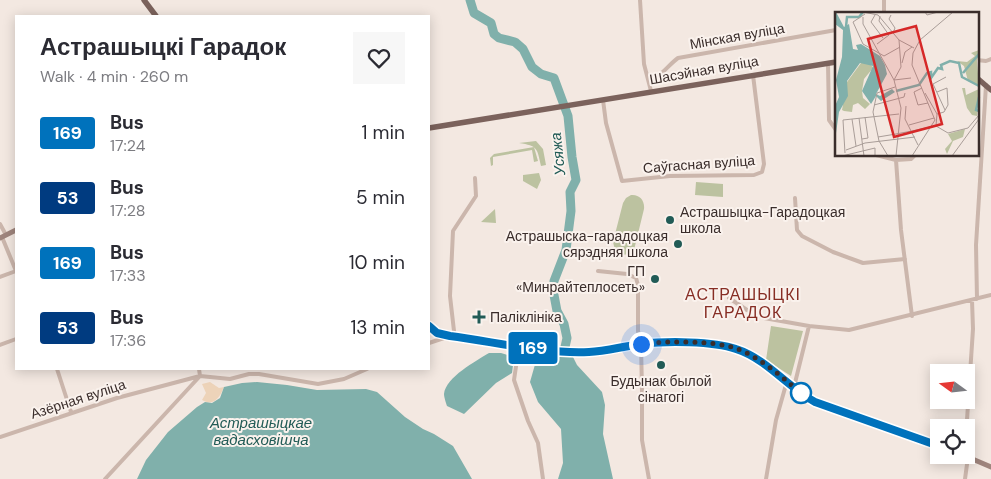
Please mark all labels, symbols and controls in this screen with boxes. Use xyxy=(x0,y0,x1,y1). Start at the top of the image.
inset map xyxy=(835,12,978,156)
street label: Мінская вуліца xyxy=(688,19,786,53)
text: Астрашыцкі Гарадок xyxy=(40,31,286,62)
button: heart xyxy=(353,32,405,84)
street label: Шасэйная вуліца xyxy=(648,52,760,88)
text: Walk · 4 min · 260 m xyxy=(40,66,188,87)
text: Bus xyxy=(110,110,144,135)
text: 1 min xyxy=(362,120,405,145)
text: 169 xyxy=(53,121,82,145)
water label: Усяжа xyxy=(546,131,570,178)
text: 17:24 xyxy=(110,135,145,156)
street label: Саўгасная вуліца xyxy=(642,151,756,177)
text: Bus xyxy=(110,175,144,200)
text: 5 min xyxy=(356,185,405,210)
text: 53 xyxy=(56,186,79,210)
text: 17:28 xyxy=(110,200,145,221)
place label: Астрашыцка-Гарадоцкая школа xyxy=(680,203,845,237)
marker: Астрашыцка-Гарадоцкая школа xyxy=(664,214,676,226)
place label: Астрашыска-гарадоцкая сярэдняя школа xyxy=(506,227,668,261)
marker: Астрашыска-гарадоцкая сярэдняя школа xyxy=(672,238,684,250)
text: Bus xyxy=(110,240,144,265)
text: 10 min xyxy=(349,250,405,275)
text: 169 xyxy=(53,251,82,275)
place label: ГП «Минрайтеплосеть» xyxy=(516,262,645,296)
text: 17:33 xyxy=(110,265,146,286)
marker: ГП «Минрайтеплосеть» xyxy=(649,273,661,285)
district label: АСТРАШЫЦКІ ГАРАДОК xyxy=(685,284,801,323)
text: Bus xyxy=(110,305,144,330)
place label: Паліклініка xyxy=(490,308,562,326)
marker: Паліклініка xyxy=(472,310,486,324)
text: 13 min xyxy=(350,315,405,340)
text: 53 xyxy=(56,316,79,340)
text: 17:36 xyxy=(110,330,146,351)
line badge: 169 xyxy=(504,332,562,364)
your location xyxy=(629,332,654,357)
text: 169 xyxy=(518,336,548,360)
marker: Будынак былой сінагогі xyxy=(655,359,667,371)
north arrow xyxy=(930,364,975,409)
map controls xyxy=(930,364,975,464)
place label: Будынак былой сінагогі xyxy=(610,372,712,406)
street label: Азёрная вуліца xyxy=(28,375,128,423)
unlabelled marker xyxy=(790,382,812,404)
water label: Астрашыцкае вадасховішча xyxy=(209,413,312,450)
button: locate xyxy=(930,419,975,464)

